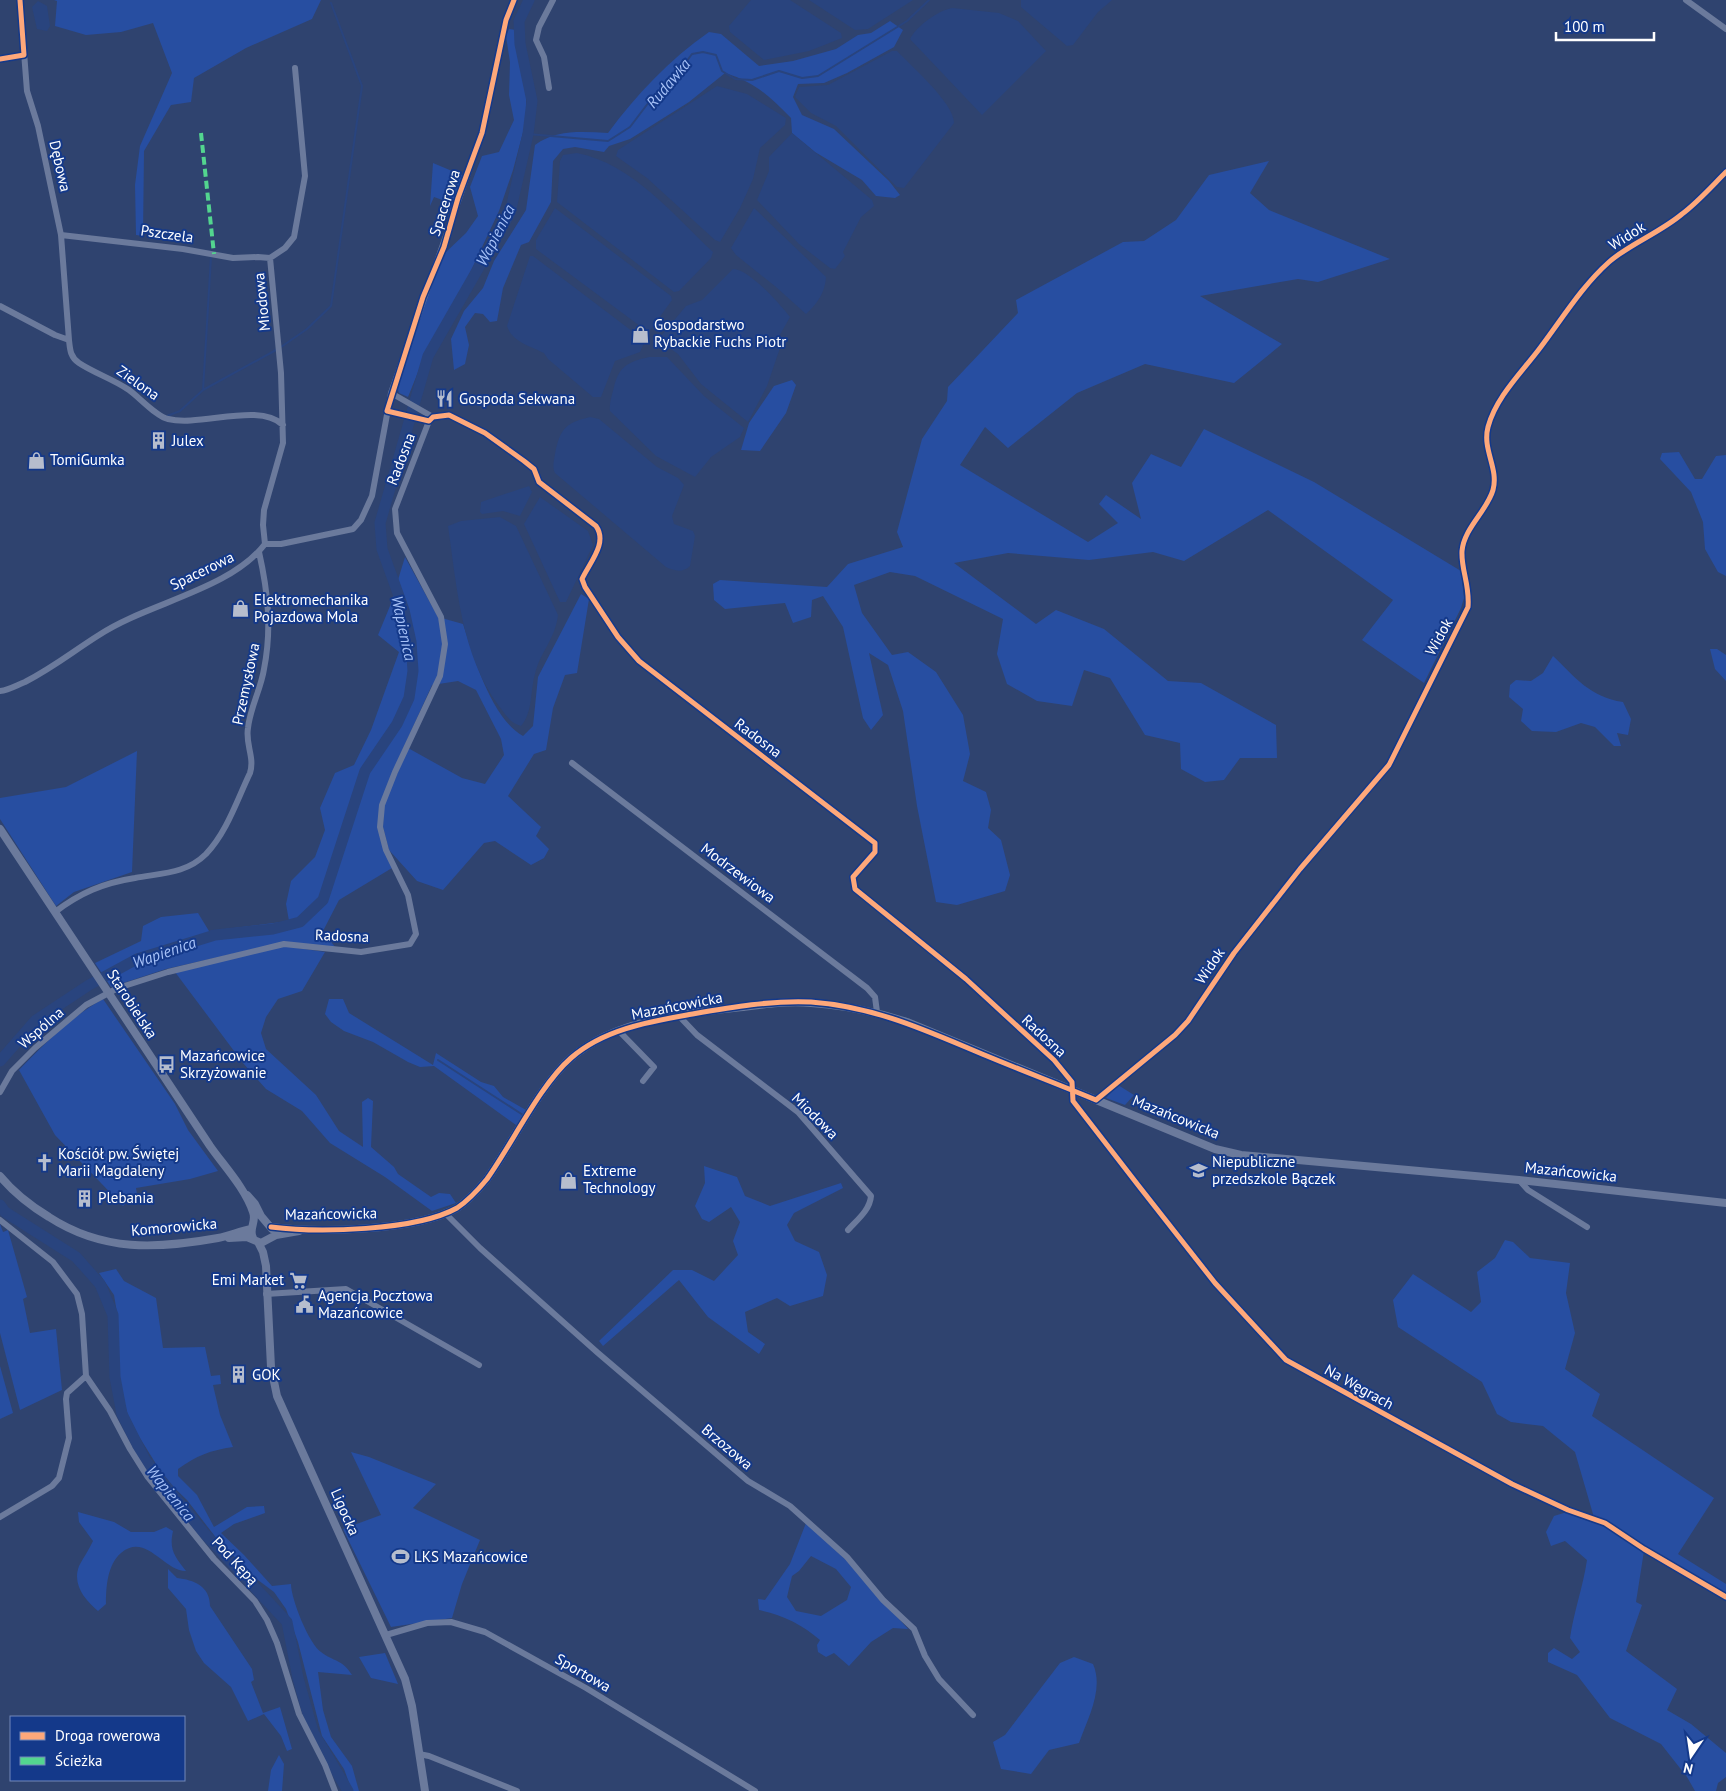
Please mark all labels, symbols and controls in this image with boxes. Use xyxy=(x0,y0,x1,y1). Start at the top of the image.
scale bar xyxy=(1556,10,1654,42)
text: 100 m xyxy=(1564,17,1605,36)
water label: Rudawka xyxy=(642,54,695,112)
street label: Dębowa xyxy=(45,138,76,193)
street label: Spacerowa xyxy=(425,167,464,239)
water label: Wapienica xyxy=(471,201,519,269)
street label: Widok xyxy=(1605,217,1649,254)
street label: Pszczela xyxy=(139,220,195,247)
street label: Miodowa xyxy=(249,272,274,332)
place label: Gospodarstwo Rybackie Fuchs Piotr xyxy=(654,315,786,351)
shop icon: Gospodarstwo Rybackie Fuchs Piotr xyxy=(630,324,650,344)
street label: Zielona xyxy=(113,361,163,404)
restaurant icon: Gospoda Sekwana xyxy=(435,389,455,409)
place label: Gospoda Sekwana xyxy=(459,389,575,408)
street label: Radosna xyxy=(382,430,419,488)
building icon: Julex xyxy=(148,431,168,451)
place label: Julex xyxy=(171,431,204,450)
shop icon: TomiGumka xyxy=(26,450,46,470)
place label: TomiGumka xyxy=(50,450,125,469)
street label: Spacerowa xyxy=(167,547,237,594)
place label: Elektromechanika Pojazdowa Mola xyxy=(254,590,368,626)
water label: Wapienica xyxy=(387,594,421,663)
shop icon: Elektromechanika Pojazdowa Mola xyxy=(230,599,250,619)
street label: Widok xyxy=(1421,614,1457,659)
street label: Przemysłowa xyxy=(228,641,263,727)
street label: Radosna xyxy=(731,714,786,762)
street label: Modrzewiowa xyxy=(697,838,779,907)
street label: Radosna xyxy=(315,925,369,946)
water label: Wapienica xyxy=(129,932,199,972)
street label: Widok xyxy=(1191,943,1229,988)
street label: Starobielska xyxy=(103,966,162,1042)
street label: Mazańcowicka xyxy=(630,987,724,1024)
street label: Wspólna xyxy=(14,1003,67,1053)
street label: Radosna xyxy=(1018,1010,1071,1061)
place label: Mazańcowice Skrzyżowanie xyxy=(180,1046,266,1082)
bus stop icon: Mazańcowice Skrzyżowanie xyxy=(156,1055,176,1075)
street label: Miodowa xyxy=(788,1088,843,1143)
street label: Mazańcowicka xyxy=(1130,1090,1223,1143)
place label: Kościół pw. Świętej Marii Magdaleny xyxy=(58,1144,179,1180)
place label: Niepubliczne przedszkole Bączek xyxy=(1212,1152,1336,1188)
church icon: Kościół pw. Świętej Marii Magdaleny xyxy=(34,1153,54,1173)
street label: Mazańcowicka xyxy=(1524,1157,1618,1186)
place label: Extreme Technology xyxy=(583,1161,656,1197)
school or university icon: Niepubliczne przedszkole Bączek xyxy=(1188,1161,1208,1181)
shop icon: Extreme Technology xyxy=(559,1170,579,1190)
building icon: Plebania xyxy=(74,1188,94,1208)
place label: Plebania xyxy=(98,1188,154,1207)
street label: Mazańcowicka xyxy=(285,1203,377,1224)
street label: Komorowicka xyxy=(130,1213,218,1240)
place label: Emi Market xyxy=(212,1270,284,1289)
supermarket icon: Emi Market xyxy=(288,1270,308,1290)
place label: Agencja Pocztowa Mazańcowice xyxy=(318,1286,433,1322)
public building icon: Agencja Pocztowa Mazańcowice xyxy=(294,1295,314,1315)
street label: Na Węgrach xyxy=(1321,1360,1397,1413)
building icon: GOK xyxy=(228,1365,248,1385)
place label: GOK xyxy=(252,1365,281,1384)
street label: Brzozowa xyxy=(698,1420,757,1473)
water label: Wapienica xyxy=(142,1461,200,1525)
street label: Ligocka xyxy=(327,1485,364,1538)
street label: Pod Kępą xyxy=(208,1532,263,1589)
sports icon: LKS Mazańcowice xyxy=(390,1547,410,1567)
place label: LKS Mazańcowice xyxy=(414,1547,528,1566)
street label: Sportowa xyxy=(552,1649,614,1696)
legend xyxy=(10,1716,185,1781)
text: Droga rowerowa xyxy=(55,1726,160,1745)
north arrow xyxy=(1666,1731,1716,1781)
text: Ścieżka xyxy=(55,1751,103,1770)
text: N xyxy=(1682,1759,1695,1778)

